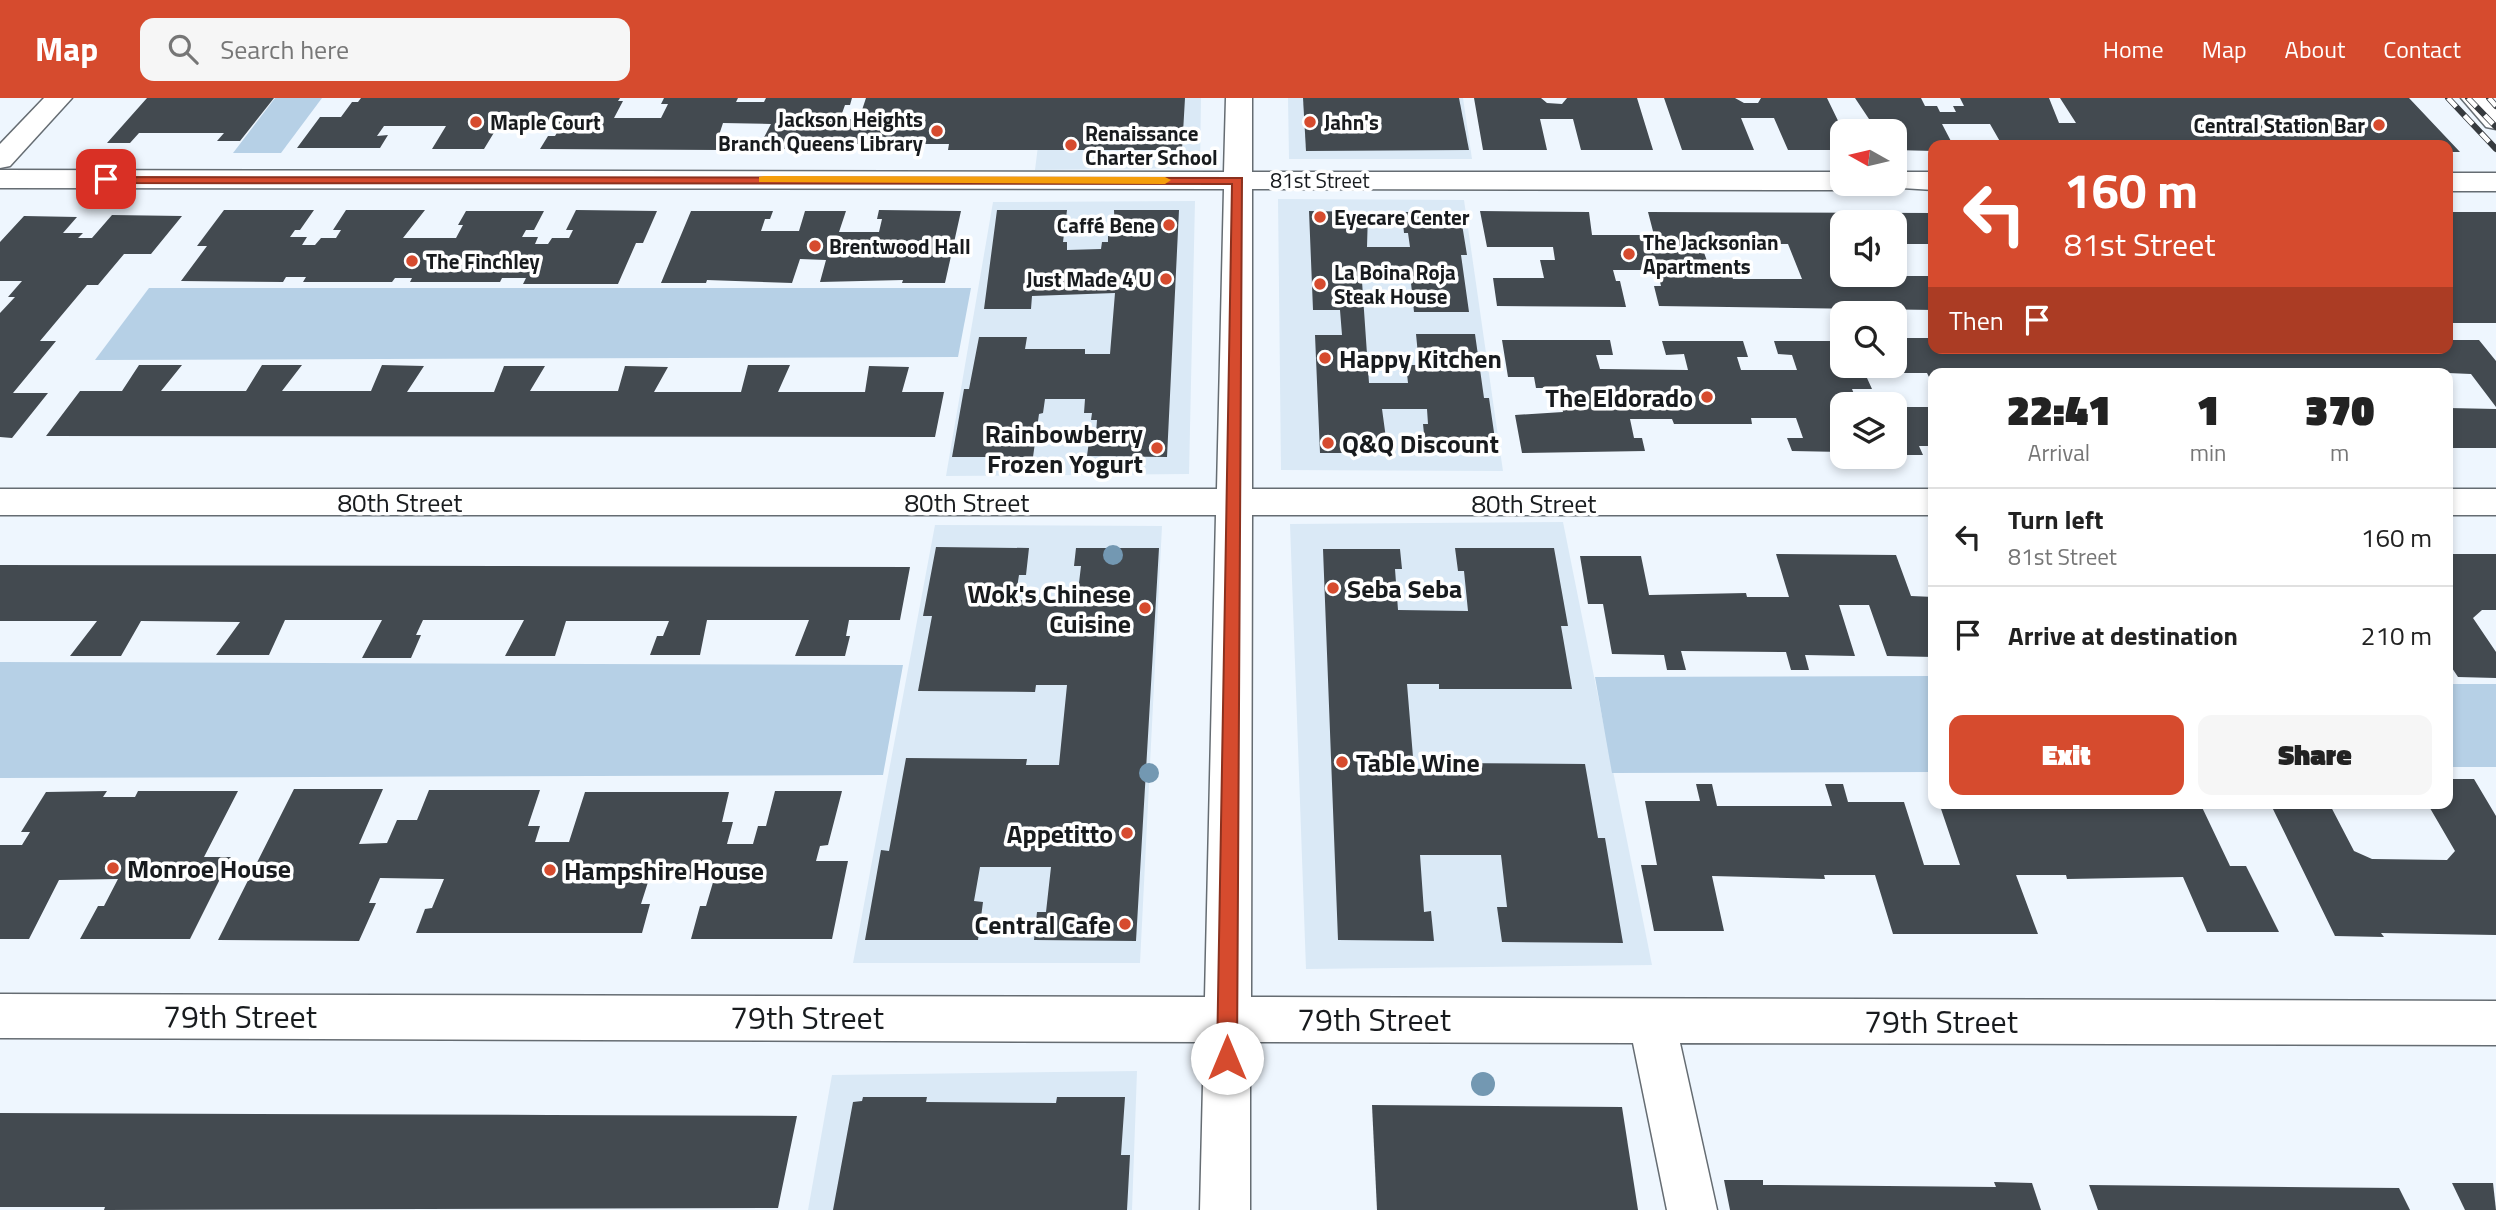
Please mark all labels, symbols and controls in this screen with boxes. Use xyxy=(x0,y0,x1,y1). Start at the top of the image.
search box xyxy=(140,18,630,81)
text: Map xyxy=(35,24,98,74)
icon: search xyxy=(164,30,202,68)
text: Search here xyxy=(220,30,349,69)
text: Home xyxy=(2103,31,2164,67)
text: Map xyxy=(2202,31,2247,67)
text: About xyxy=(2285,31,2345,67)
text: Contact xyxy=(2383,31,2461,67)
place label: Jackson Heights Branch Queens Library xyxy=(718,103,923,159)
place label: Maple Court xyxy=(490,106,601,138)
place label: Jahn's xyxy=(1324,106,1379,138)
place label: Central Station Bar xyxy=(2193,109,2365,141)
marker: Maple Court xyxy=(468,114,484,130)
marker: Jahn's xyxy=(1302,114,1318,130)
place label: Renaissance Charter School xyxy=(1085,117,1218,173)
marker: Central Station Bar xyxy=(2371,117,2387,133)
north arrow xyxy=(1830,119,1908,196)
map controls xyxy=(1830,119,1907,469)
marker: Jackson Heights Branch Queens Library xyxy=(929,123,945,139)
marker: Renaissance Charter School xyxy=(1063,137,1079,153)
pin xyxy=(76,149,136,209)
text: 160 m xyxy=(2064,152,2198,227)
icon: arrive xyxy=(87,160,125,198)
street label: 81st Street xyxy=(1270,164,1370,196)
icon: left xyxy=(1949,168,2040,259)
place label: Eyecare Center xyxy=(1334,201,1470,233)
place label: Caffé Bene xyxy=(1057,209,1155,241)
marker: Eyecare Center xyxy=(1312,209,1328,225)
button: sound xyxy=(1830,210,1907,287)
marker: Caffé Bene xyxy=(1161,217,1177,233)
text: 81st Street xyxy=(2064,220,2216,268)
place label: The Jacksonian Apartments xyxy=(1643,226,1779,282)
place label: Brentwood Hall xyxy=(829,230,971,262)
marker: Brentwood Hall xyxy=(807,238,823,254)
place label: The Finchley xyxy=(426,245,540,277)
marker: The Jacksonian Apartments xyxy=(1621,246,1637,262)
marker: The Finchley xyxy=(404,253,420,269)
place label: La Boina Roja Steak House xyxy=(1334,256,1456,312)
place label: Just Made 4 U xyxy=(1026,263,1152,295)
marker: Just Made 4 U xyxy=(1158,271,1174,287)
marker: La Boina Roja Steak House xyxy=(1312,276,1328,292)
button: search xyxy=(1830,301,1907,378)
text: Then xyxy=(1949,301,2004,340)
icon: arrive xyxy=(2018,301,2056,339)
place label: Happy Kitchen xyxy=(1339,339,1502,378)
marker: Happy Kitchen xyxy=(1317,350,1333,366)
text: 22:41 xyxy=(2007,377,2111,441)
text: 1 xyxy=(2197,377,2220,441)
text: 370 xyxy=(2305,377,2374,441)
place label: The Eldorado xyxy=(1545,378,1693,417)
marker: The Eldorado xyxy=(1699,389,1715,405)
button: layers xyxy=(1830,392,1907,469)
place label: Rainbowberry Frozen Yogurt xyxy=(985,414,1143,483)
place label: Q&Q Discount xyxy=(1342,424,1499,463)
marker: Q&Q Discount xyxy=(1320,435,1336,451)
text: Arrival xyxy=(2028,435,2090,470)
text: min xyxy=(2190,435,2226,470)
text: m xyxy=(2330,435,2349,470)
marker: Rainbowberry Frozen Yogurt xyxy=(1149,440,1165,456)
street label: 80th Street xyxy=(338,483,462,522)
street label: 80th Street xyxy=(905,483,1029,522)
street label: 80th Street xyxy=(1472,484,1596,523)
text: Turn left xyxy=(2008,500,2103,539)
icon: left xyxy=(1949,518,1987,556)
text: 160 m xyxy=(2361,518,2432,557)
text: 81st Street xyxy=(2008,539,2117,574)
place label: Seba Seba xyxy=(1347,569,1462,608)
place label: Wok's Chinese Cuisine xyxy=(968,574,1131,643)
marker: Seba Seba xyxy=(1325,580,1341,596)
marker: Wok's Chinese Cuisine xyxy=(1137,600,1153,616)
icon: arrive xyxy=(1949,616,1987,654)
text: Arrive at destination xyxy=(2008,616,2238,655)
text: 210 m xyxy=(2361,616,2432,655)
button: Exit xyxy=(1949,715,2184,795)
button: Share xyxy=(2198,715,2432,795)
place label: Table Wine xyxy=(1356,743,1480,782)
marker: Table Wine xyxy=(1334,754,1350,770)
place label: Appetitto xyxy=(1007,814,1113,853)
marker: Appetitto xyxy=(1119,825,1135,841)
place label: Monroe House xyxy=(127,849,291,888)
place label: Hampshire House xyxy=(564,851,764,890)
marker: Monroe House xyxy=(105,860,121,876)
marker: Hampshire House xyxy=(542,862,558,878)
place label: Central Cafe xyxy=(974,905,1111,944)
marker: Central Cafe xyxy=(1117,916,1133,932)
street label: 79th Street xyxy=(163,992,317,1040)
street label: 79th Street xyxy=(730,993,884,1041)
street label: 79th Street xyxy=(1297,995,1451,1043)
street label: 79th Street xyxy=(1864,997,2018,1045)
position arrow xyxy=(1190,1021,1264,1095)

